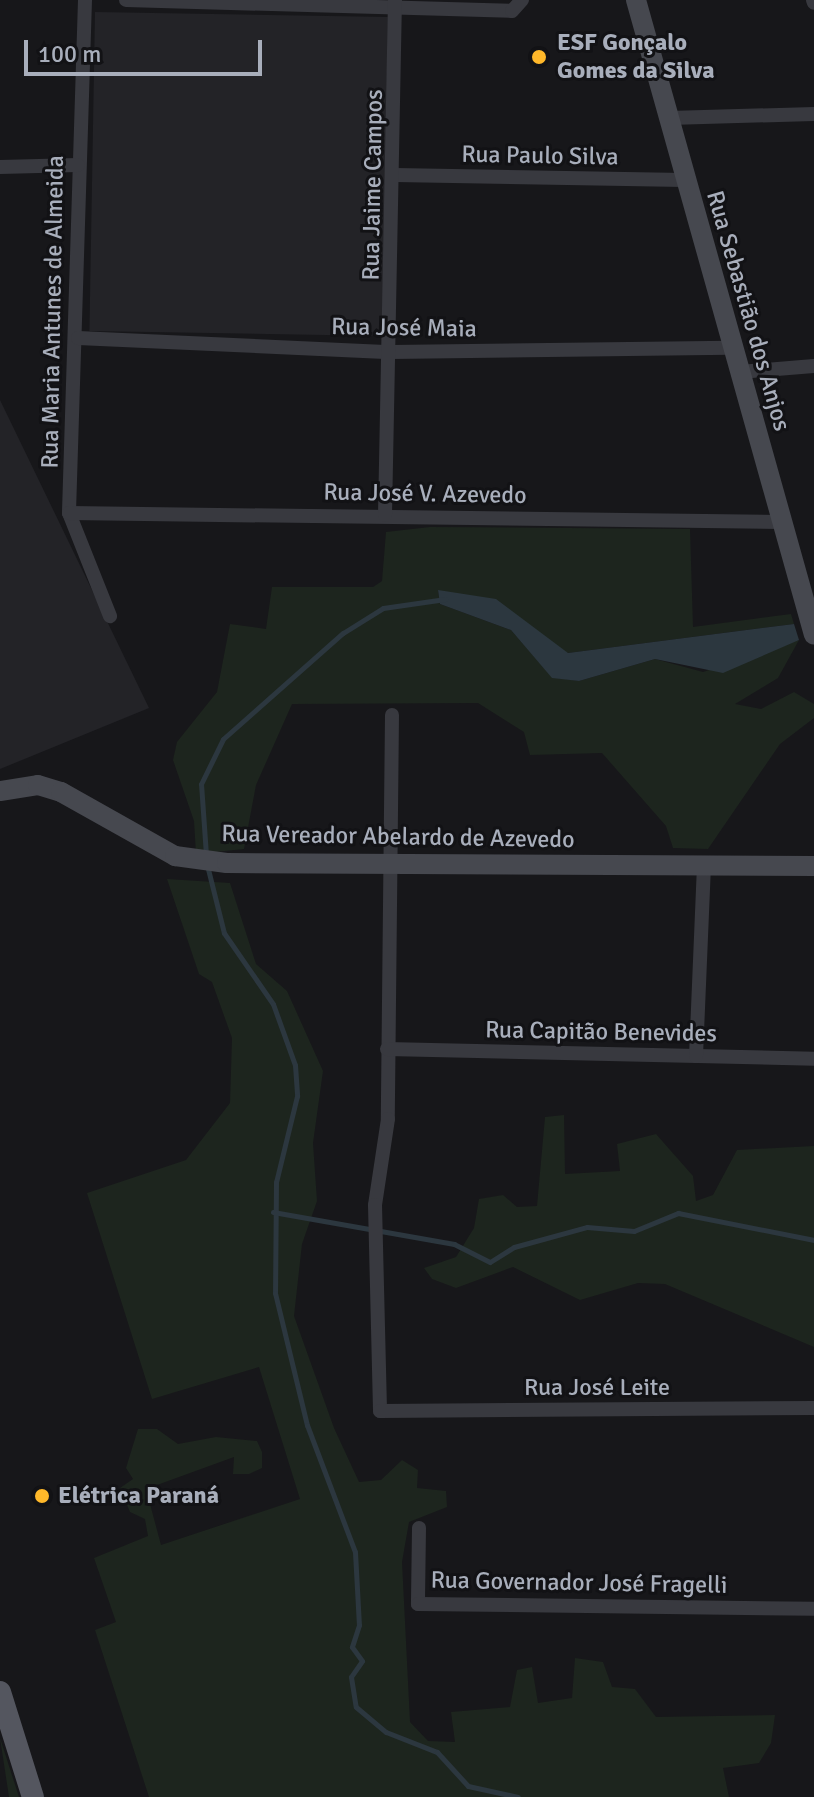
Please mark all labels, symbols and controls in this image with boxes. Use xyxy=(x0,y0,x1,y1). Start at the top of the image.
scale bar xyxy=(28,24,266,74)
place label: ESF Gonçalo Gomes da Silva xyxy=(557,29,715,85)
text: 100 m xyxy=(38,39,101,69)
marker: ESF Gonçalo Gomes da Silva xyxy=(528,46,550,68)
street label: Rua Jaime Campos xyxy=(357,89,389,281)
street label: Rua Paulo Silva xyxy=(461,140,619,172)
street label: Rua Maria Antunes de Almeida xyxy=(36,155,70,469)
street label: Rua Sebastião dos Anjos xyxy=(700,188,796,434)
street label: Rua José Maia xyxy=(331,312,477,344)
street label: Rua José V. Azevedo xyxy=(323,478,527,510)
street label: Rua Vereador Abelardo de Azevedo xyxy=(221,820,575,854)
street label: Rua Capitão Benevides xyxy=(485,1016,717,1048)
street label: Rua José Leite xyxy=(524,1374,670,1402)
place label: Elétrica Paraná xyxy=(58,1482,219,1510)
marker: Elétrica Paraná xyxy=(33,1487,51,1505)
street label: Rua Governador José Fragelli xyxy=(430,1566,728,1600)

